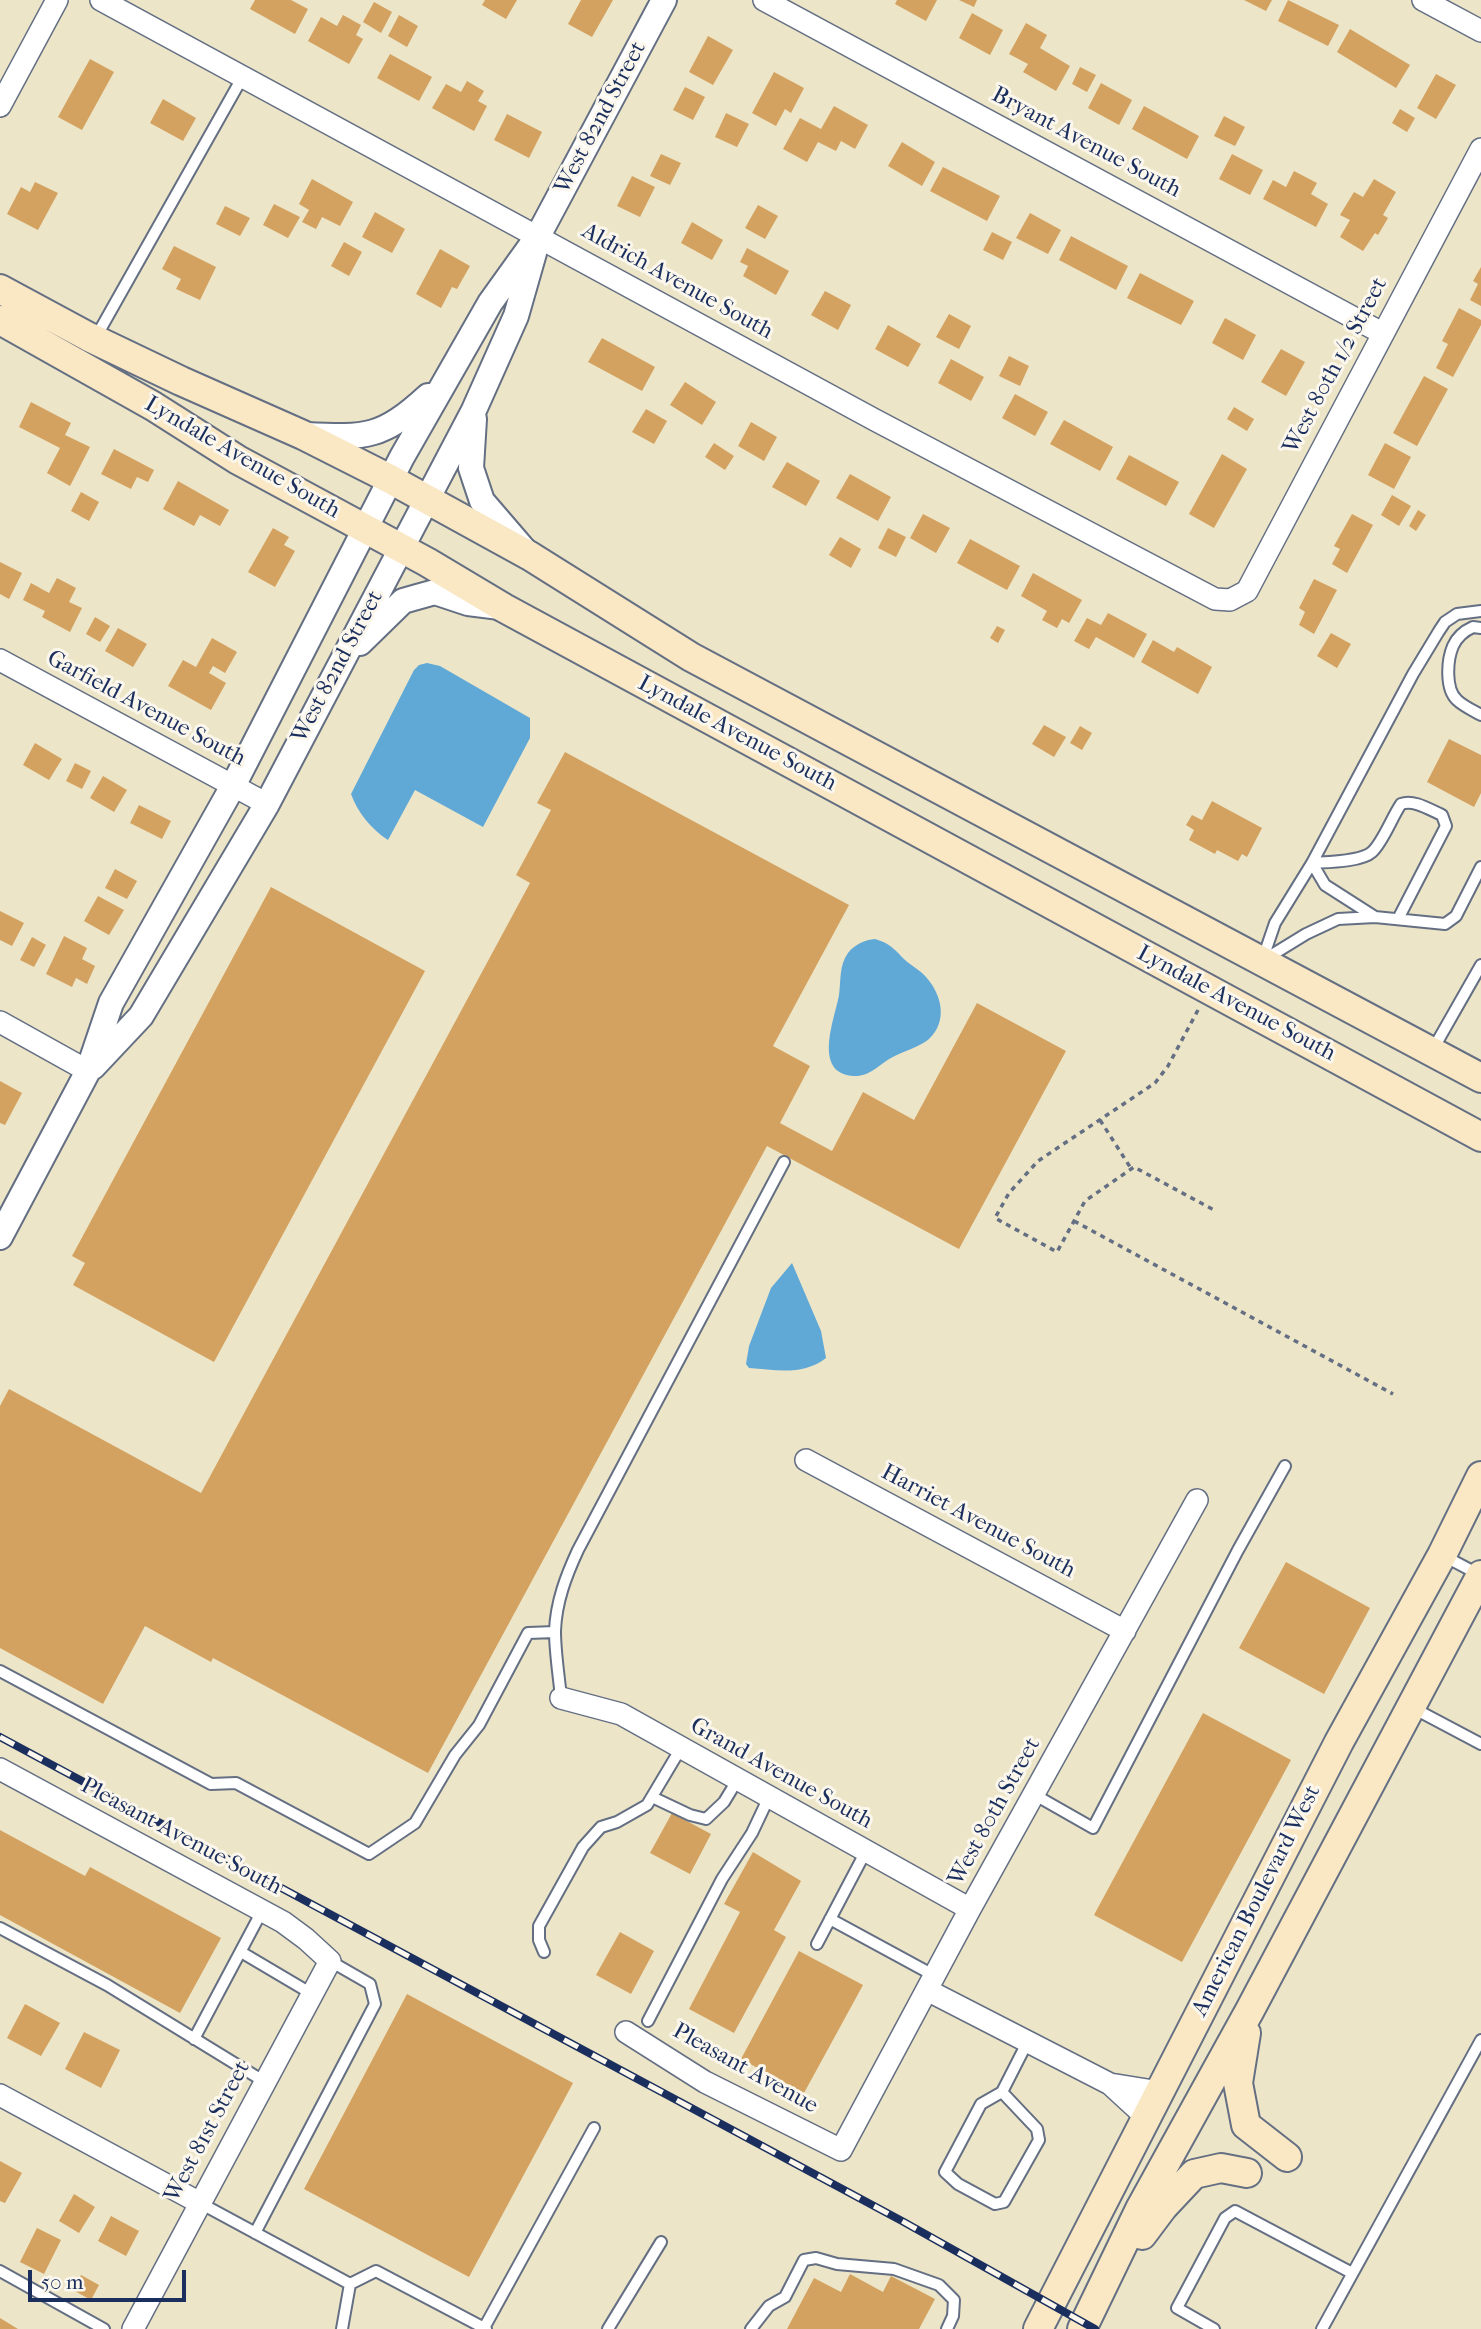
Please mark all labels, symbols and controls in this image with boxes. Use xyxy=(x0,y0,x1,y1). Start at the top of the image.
street label: West 82nd Street xyxy=(549,37,653,199)
street label: Bryant Avenue South xyxy=(987,81,1185,205)
street label: Aldrich Avenue South xyxy=(576,218,778,346)
street label: West 80th 1/2 Street xyxy=(1278,273,1394,459)
street label: Lyndale Avenue South xyxy=(139,391,345,525)
street label: West 82nd Street xyxy=(286,586,390,748)
street label: Garfield Avenue South xyxy=(42,645,250,773)
street label: Lyndale Avenue South xyxy=(633,670,841,798)
street label: Lyndale Avenue South xyxy=(1132,940,1340,1068)
street label: Harriet Avenue South xyxy=(876,1459,1080,1585)
street label: Grand Avenue South xyxy=(685,1712,877,1836)
street label: West 80th Street xyxy=(943,1733,1047,1891)
street label: Pleasant Avenue South xyxy=(76,1772,286,1902)
street label: American Boulevard West xyxy=(1187,1781,1327,2021)
street label: Pleasant Avenue xyxy=(668,2018,822,2120)
street label: West 81st Street xyxy=(159,2057,257,2207)
scale bar xyxy=(32,2256,189,2300)
text: 50 m xyxy=(41,2270,84,2294)

